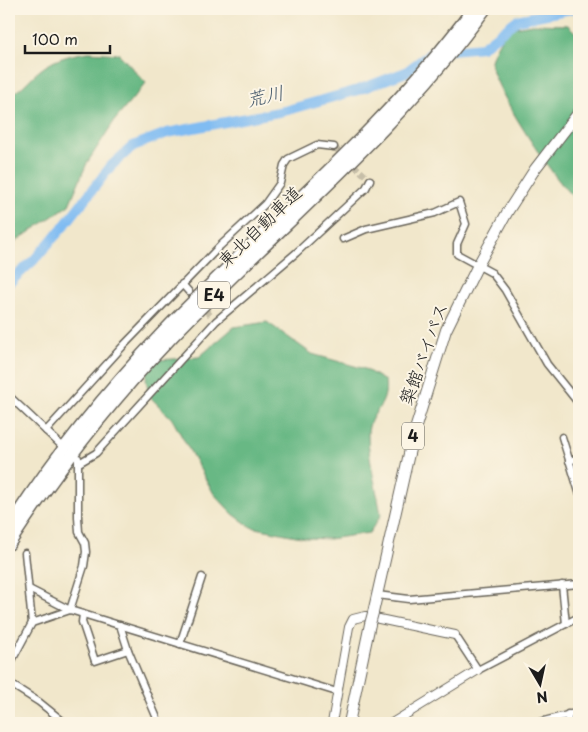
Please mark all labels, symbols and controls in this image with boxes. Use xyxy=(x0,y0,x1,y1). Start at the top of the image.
scale bar xyxy=(25,22,110,54)
text: 100 m xyxy=(32,27,78,50)
water label: 荒川 xyxy=(243,77,286,113)
street label: 東北自動車道 xyxy=(211,179,307,273)
road number: E4 xyxy=(198,282,230,308)
street label: 築館バイパス xyxy=(391,298,454,409)
road number: 4 xyxy=(402,422,424,450)
north arrow xyxy=(516,660,566,710)
text: N xyxy=(535,686,549,709)

